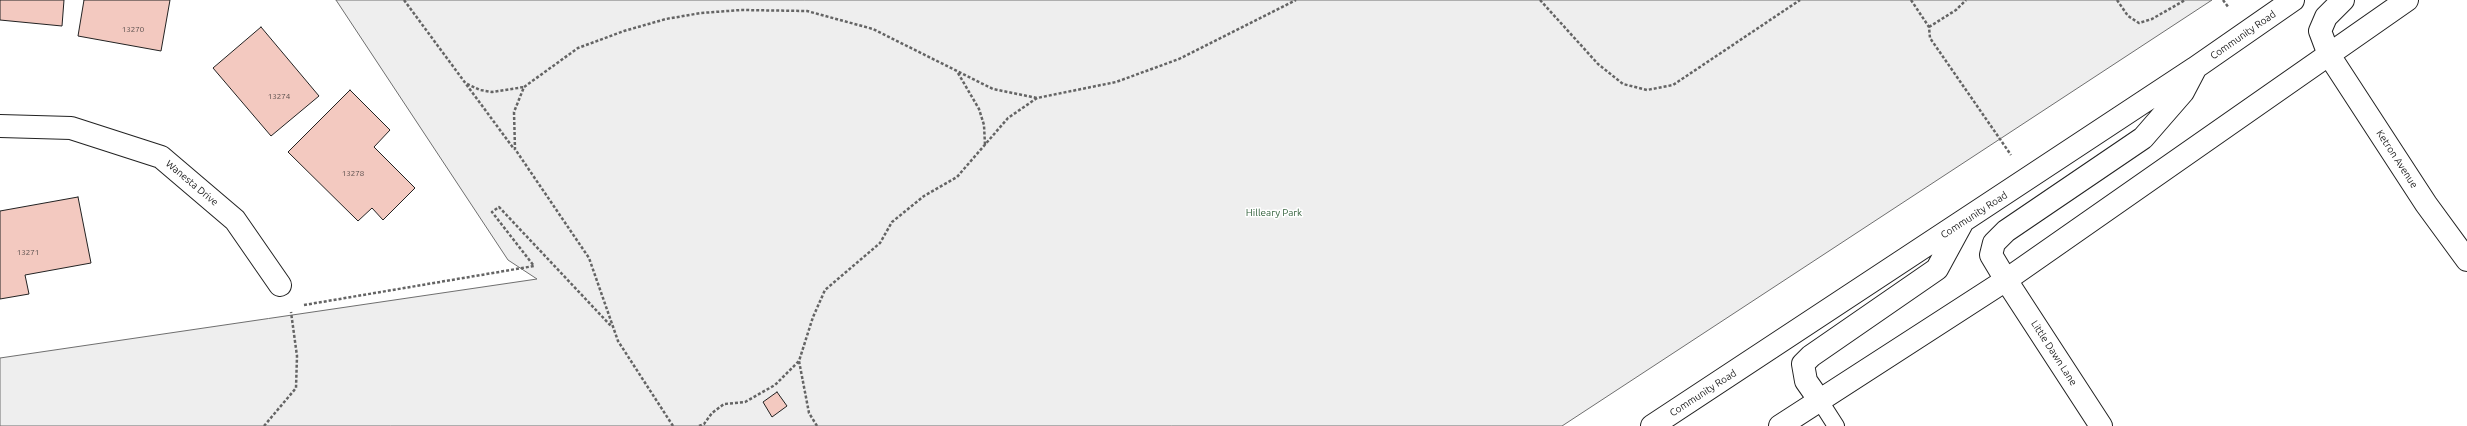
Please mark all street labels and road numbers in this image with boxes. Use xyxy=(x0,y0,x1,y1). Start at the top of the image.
street label: Community Road xyxy=(2208,8,2278,62)
street label: Ketron Avenue xyxy=(2374,128,2420,190)
street label: Wanesta Drive xyxy=(163,158,221,208)
street label: Community Road xyxy=(1938,189,2010,241)
street label: Little Dawn Lane xyxy=(2028,318,2080,388)
street label: Community Road xyxy=(1667,367,1739,419)

